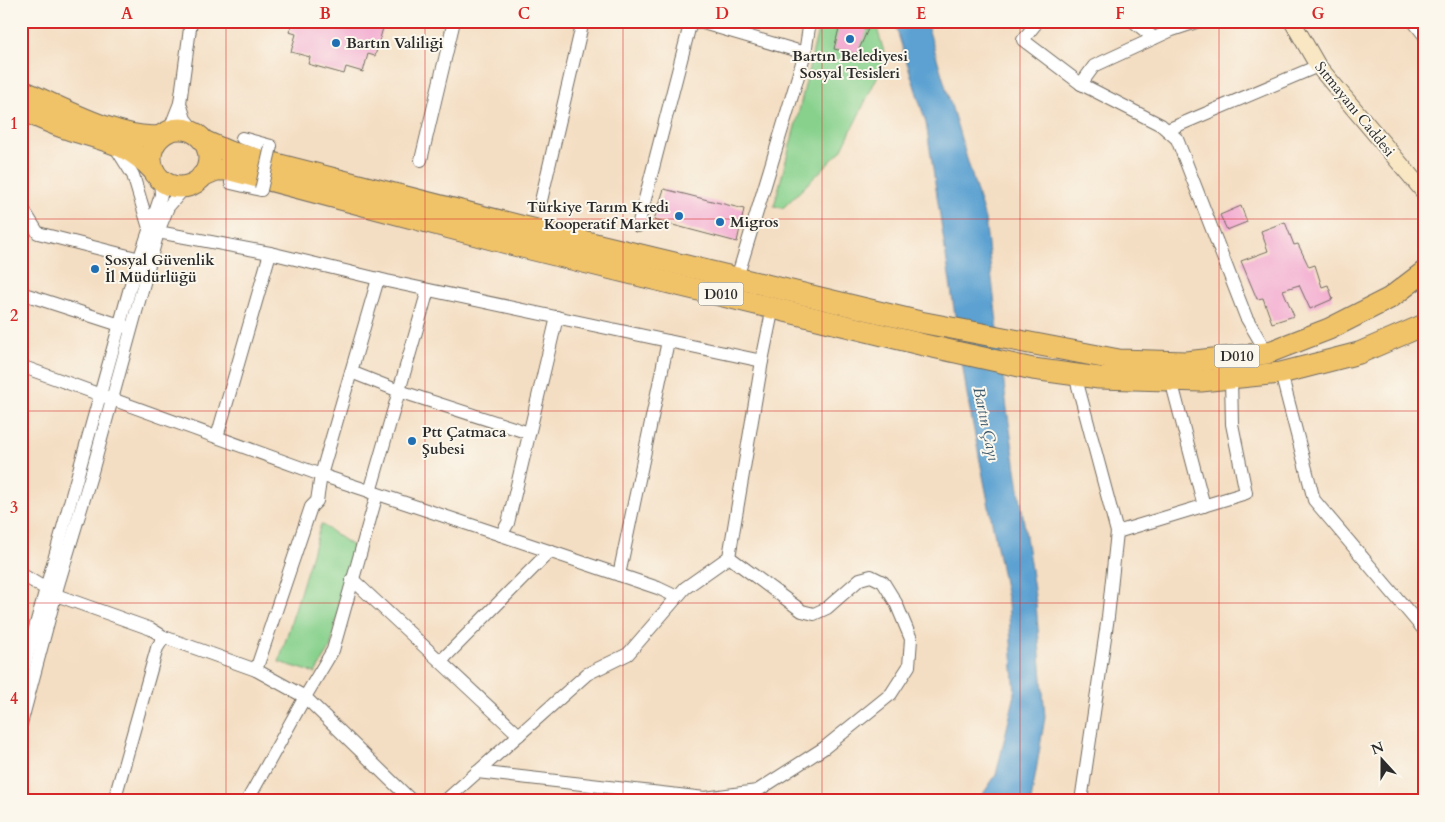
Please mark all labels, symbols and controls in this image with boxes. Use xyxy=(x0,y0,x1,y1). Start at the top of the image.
text: A xyxy=(121,3,133,25)
text: B xyxy=(319,3,331,25)
text: C xyxy=(518,3,530,25)
text: D xyxy=(715,3,729,25)
text: E xyxy=(916,3,926,25)
text: F xyxy=(1115,3,1125,25)
text: G xyxy=(1311,3,1325,25)
place label: Bartın Valiliği xyxy=(346,33,444,53)
marker: Bartın Belediyesi Sosyal Tesisleri xyxy=(844,33,856,45)
marker: Bartın Valiliği xyxy=(330,37,342,49)
place label: Bartın Belediyesi Sosyal Tesisleri xyxy=(792,46,908,83)
street label: Sıtmayanı Caddesi xyxy=(1310,57,1400,161)
text: 1 xyxy=(10,113,18,135)
place label: Türkiye Tarım Kredi Kooperatif Market xyxy=(527,197,670,234)
marker: Türkiye Tarım Kredi Kooperatif Market xyxy=(673,210,685,222)
place label: Migros xyxy=(730,212,779,232)
marker: Migros xyxy=(714,216,726,228)
place label: Sosyal Güvenlik İl Müdürlüğü xyxy=(105,250,215,287)
marker: Sosyal Güvenlik İl Müdürlüğü xyxy=(89,263,101,275)
road number: D010 xyxy=(698,282,744,306)
text: 2 xyxy=(10,305,18,327)
road number: D010 xyxy=(1214,344,1260,368)
water label: Bartın Çayı xyxy=(967,385,1005,464)
place label: Ptt Çatmaca Şubesi xyxy=(422,422,507,459)
marker: Ptt Çatmaca Şubesi xyxy=(406,435,418,447)
text: 3 xyxy=(10,497,18,519)
text: 4 xyxy=(10,688,18,710)
north arrow xyxy=(1358,734,1408,784)
text: N xyxy=(1368,737,1387,759)

